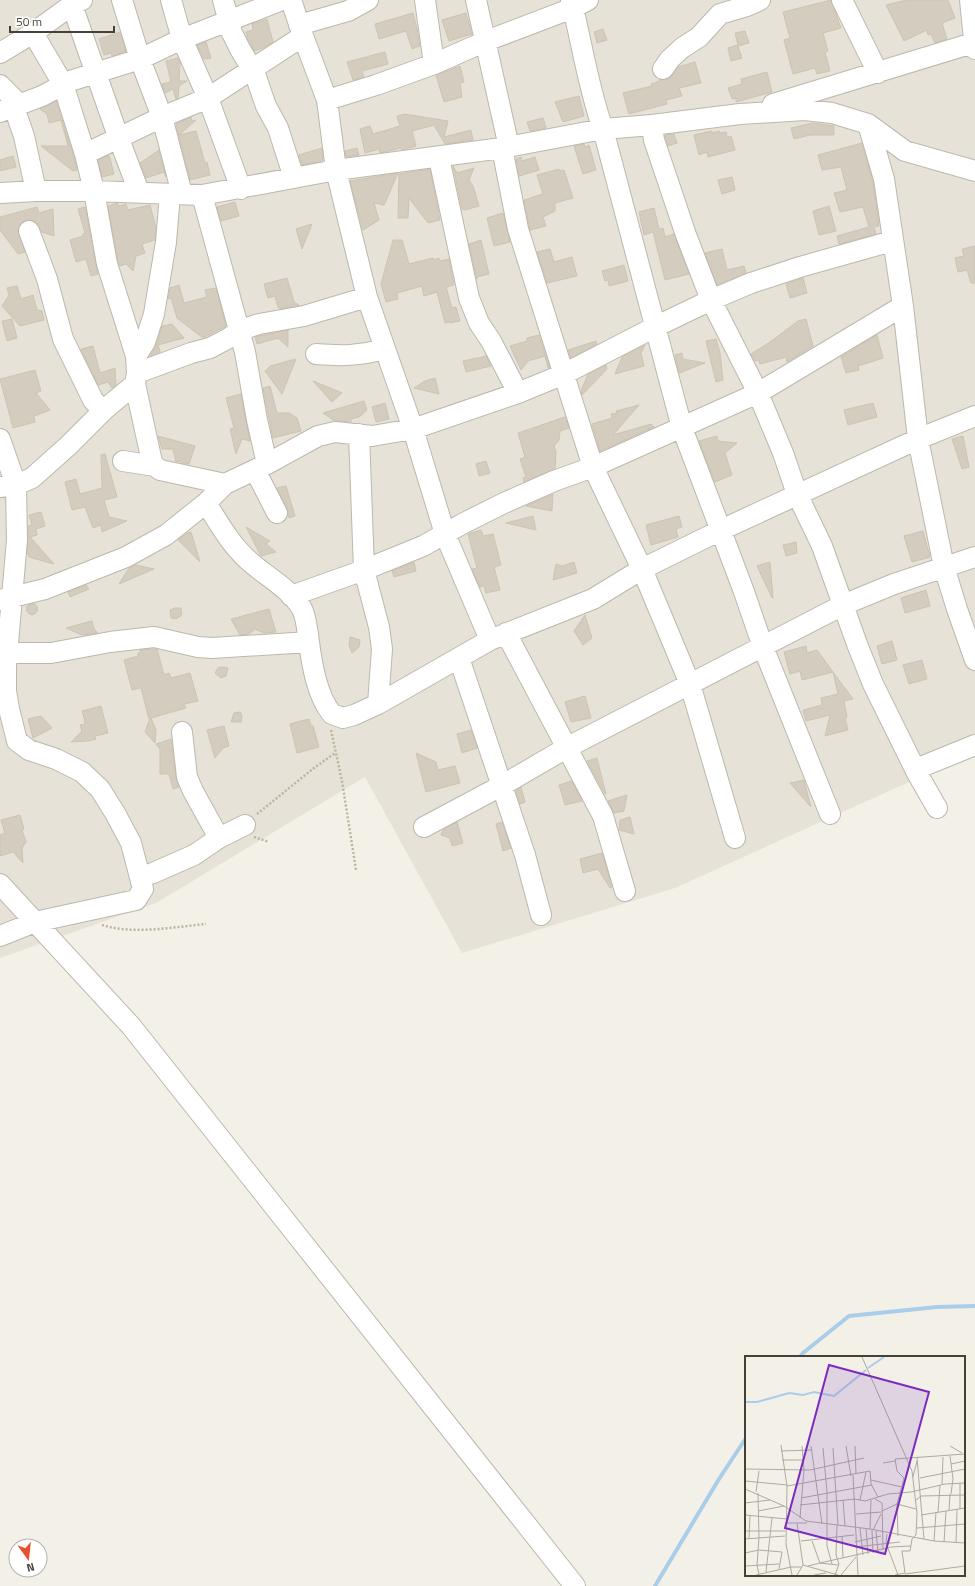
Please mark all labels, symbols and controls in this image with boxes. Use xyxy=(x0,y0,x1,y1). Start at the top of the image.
scale bar xyxy=(10,8,114,34)
text: 50 m xyxy=(16,12,42,31)
inset map xyxy=(745,1356,965,1576)
north arrow xyxy=(8,1538,48,1578)
text: N xyxy=(25,1559,36,1576)

